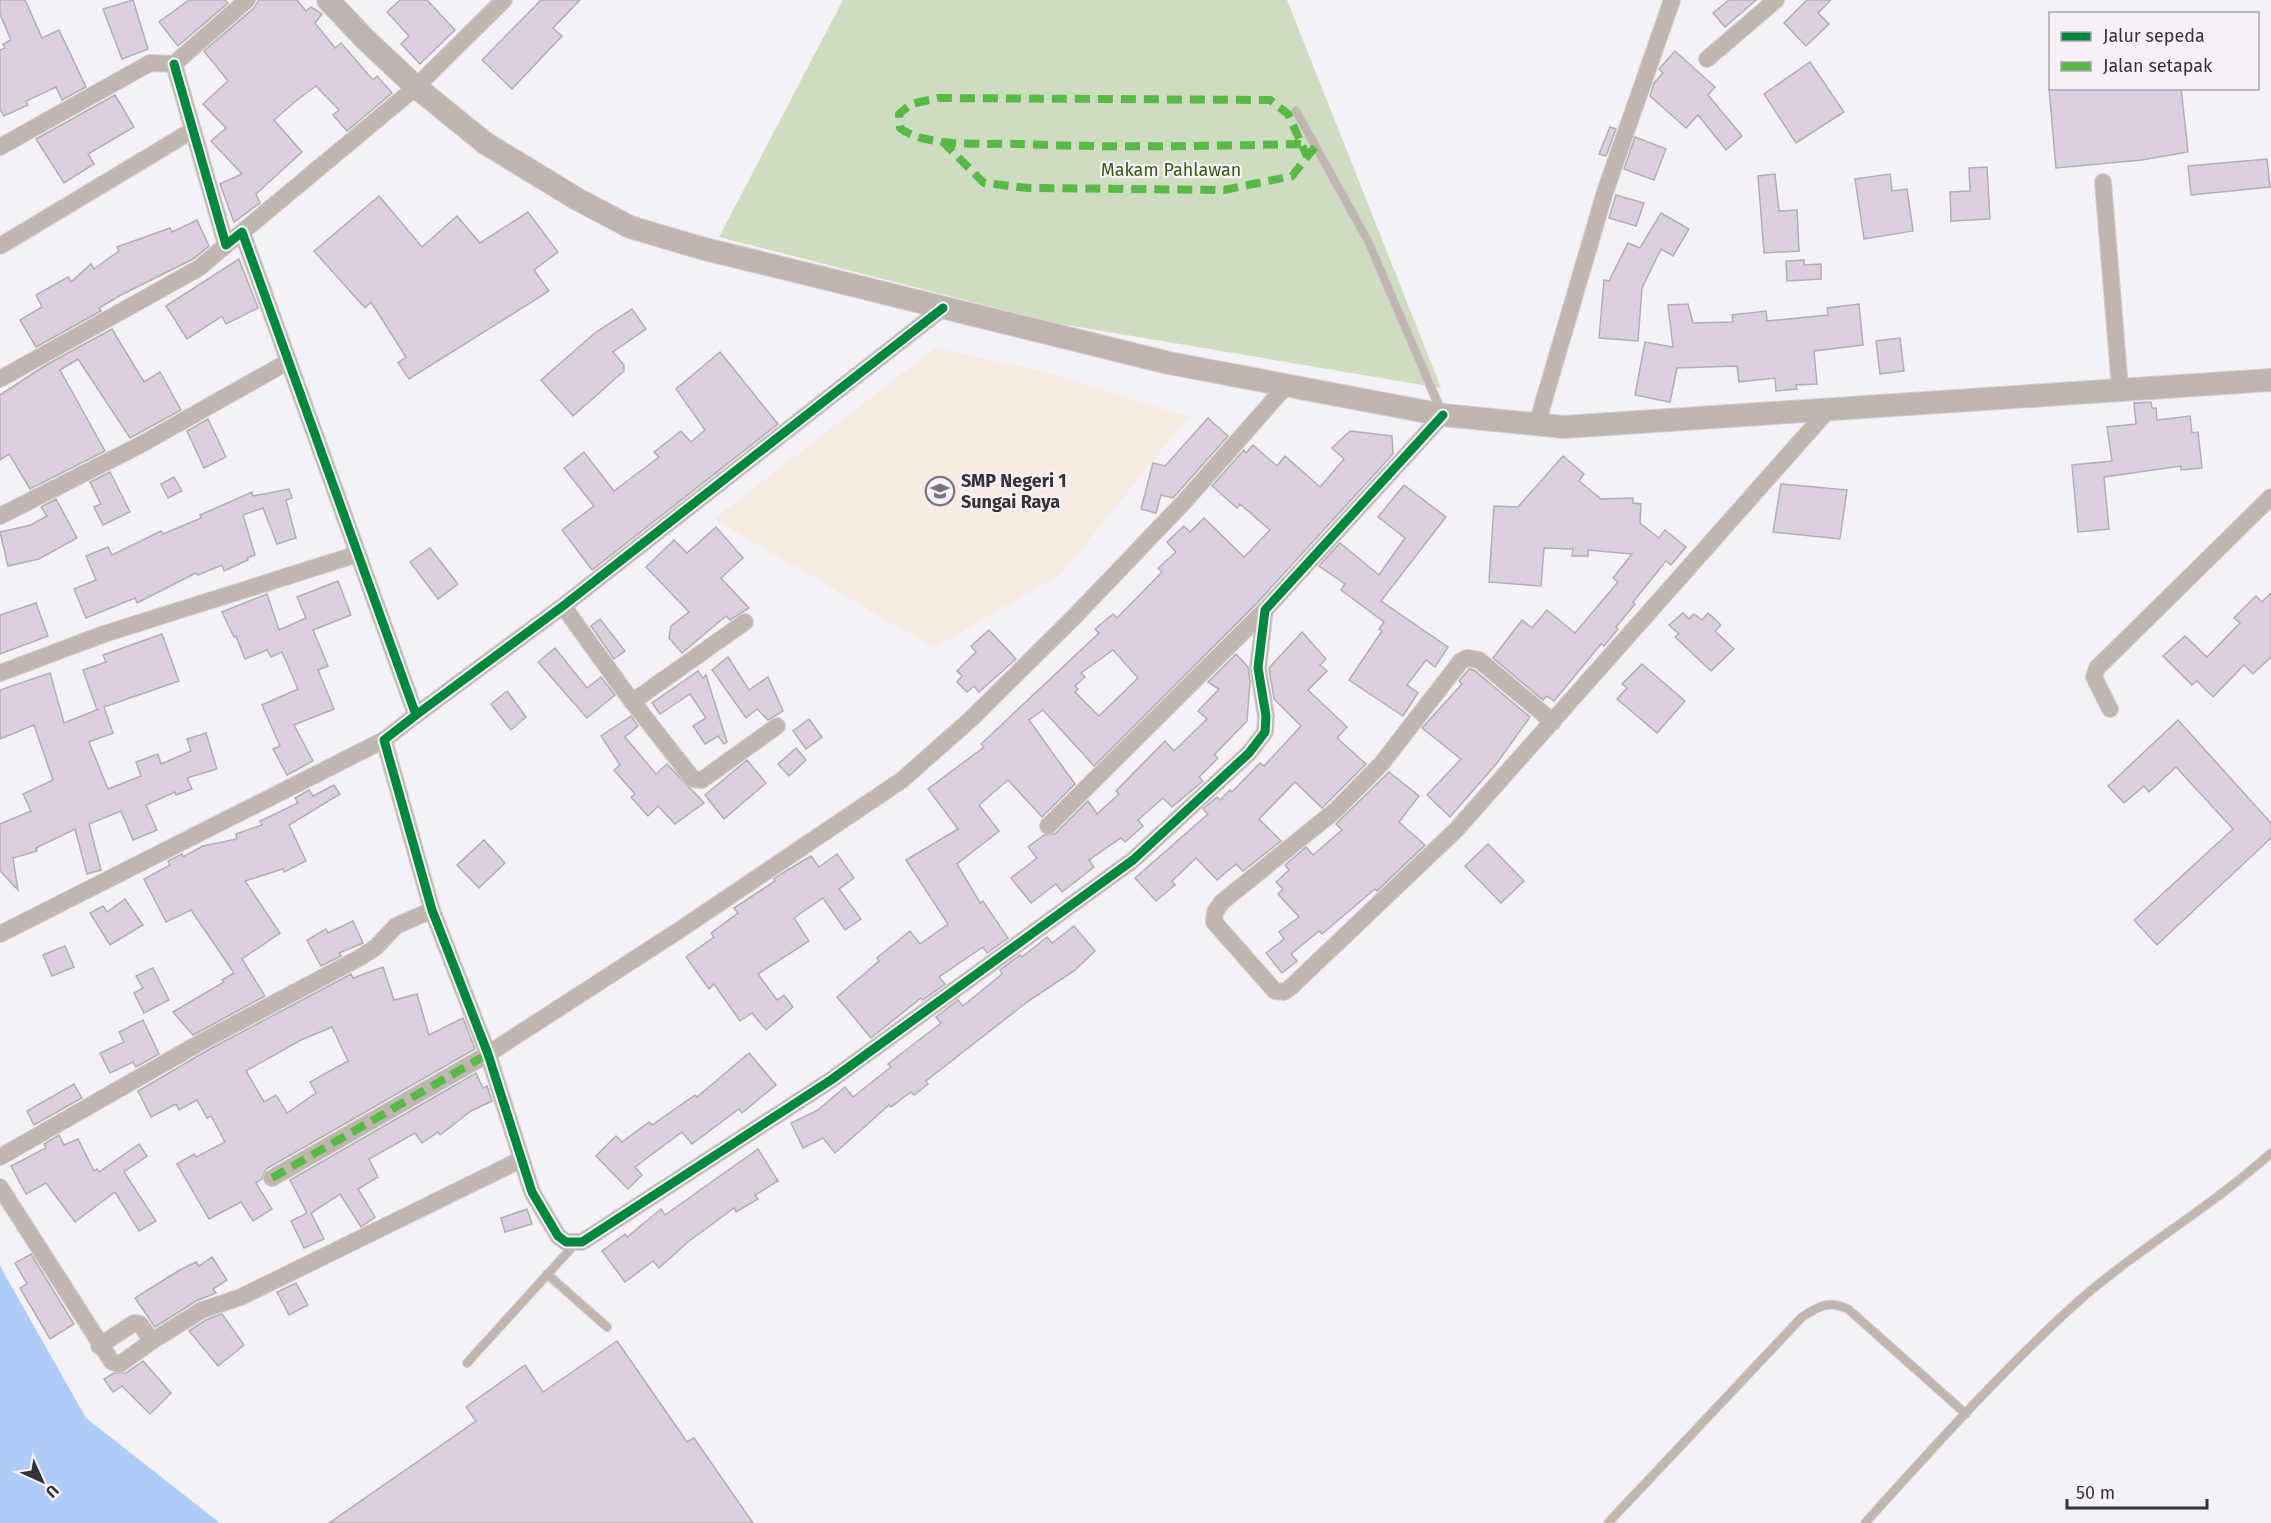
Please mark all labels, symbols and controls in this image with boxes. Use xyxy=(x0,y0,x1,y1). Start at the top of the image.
legend xyxy=(2049,12,2259,90)
text: Jalur sepeda xyxy=(2103,25,2205,47)
text: Jalan setapak xyxy=(2103,55,2213,77)
park label: Makam Pahlawan xyxy=(1101,159,1241,181)
place label: SMP Negeri 1 Sungai Raya xyxy=(961,470,1067,513)
school or university icon: SMP Negeri 1 Sungai Raya xyxy=(924,475,956,507)
north arrow xyxy=(12,1451,72,1511)
scale bar xyxy=(2067,1472,2206,1510)
text: U xyxy=(42,1481,63,1502)
text: 50 m xyxy=(2076,1482,2115,1504)

